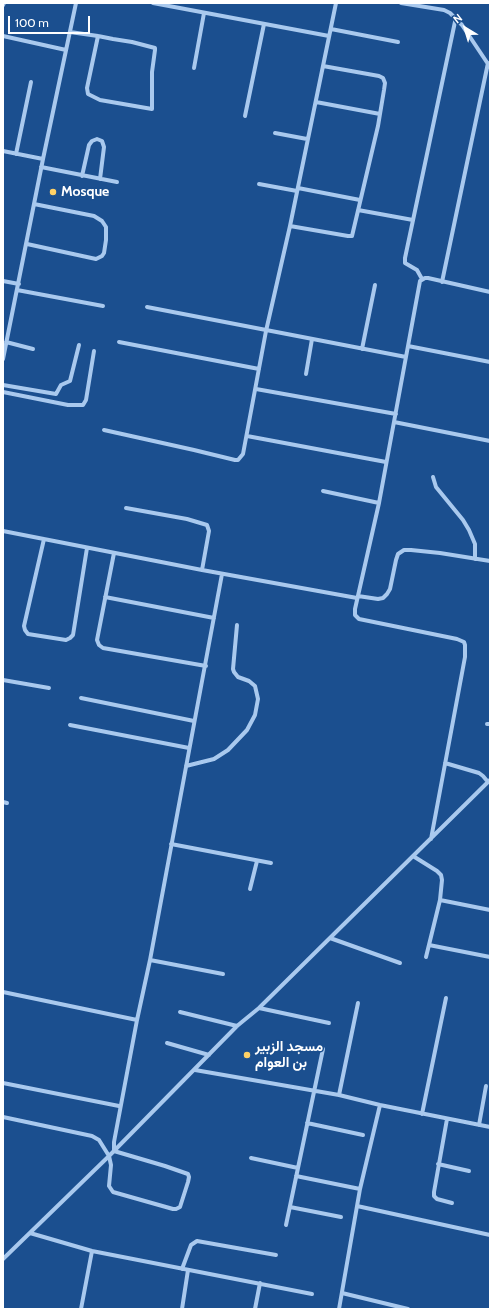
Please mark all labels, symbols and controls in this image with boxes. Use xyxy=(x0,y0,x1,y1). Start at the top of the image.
scale bar xyxy=(10,8,92,34)
north arrow xyxy=(445,8,485,48)
text: N xyxy=(450,11,465,26)
text: 100 m xyxy=(15,15,49,30)
place label: Mosque xyxy=(61,184,109,200)
marker: Mosque xyxy=(48,187,58,197)
place label: مسجد الزبير بن العوام xyxy=(255,1039,323,1072)
marker: مسجد الزبير بن العوام xyxy=(242,1050,252,1060)

